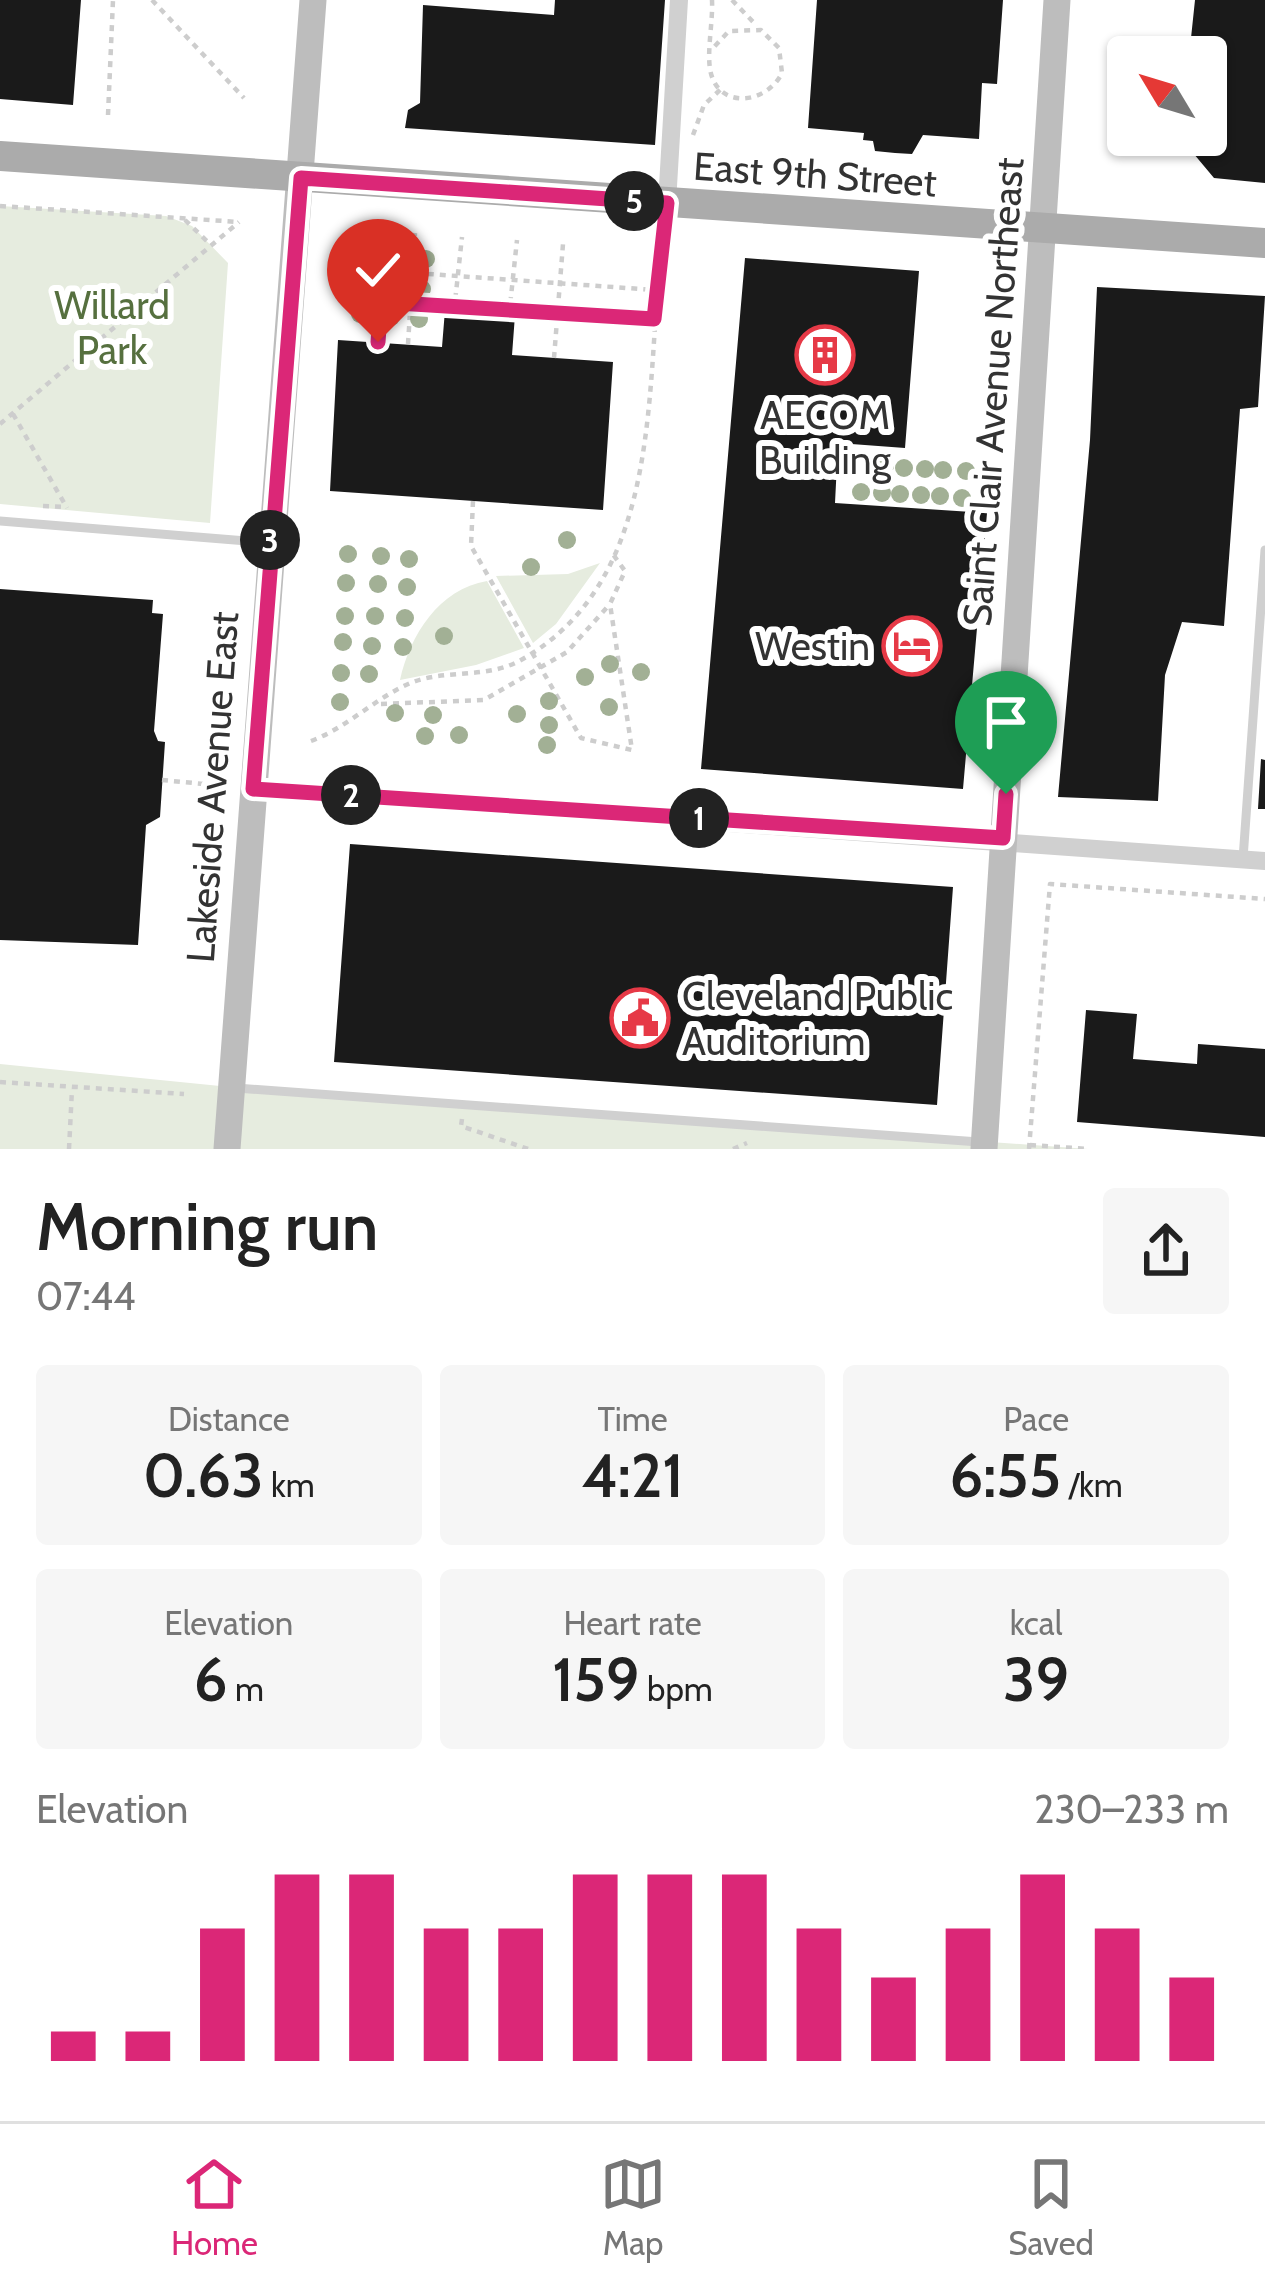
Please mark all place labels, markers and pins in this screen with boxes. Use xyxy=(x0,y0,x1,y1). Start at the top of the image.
pin: 5 xyxy=(604,171,664,231)
pin xyxy=(327,219,429,342)
building icon: AECOM Building xyxy=(794,324,856,386)
place label: AECOM Building xyxy=(759,391,892,484)
pin: 3 xyxy=(240,510,300,570)
hotel icon: Westin xyxy=(881,615,943,677)
place label: Westin xyxy=(755,622,870,670)
pin xyxy=(955,671,1057,794)
pin: 2 xyxy=(321,765,381,825)
pin: 1 xyxy=(669,788,729,848)
place label: Cleveland Public Auditorium xyxy=(682,972,953,1065)
public building icon: Cleveland Public Auditorium xyxy=(609,987,671,1049)

